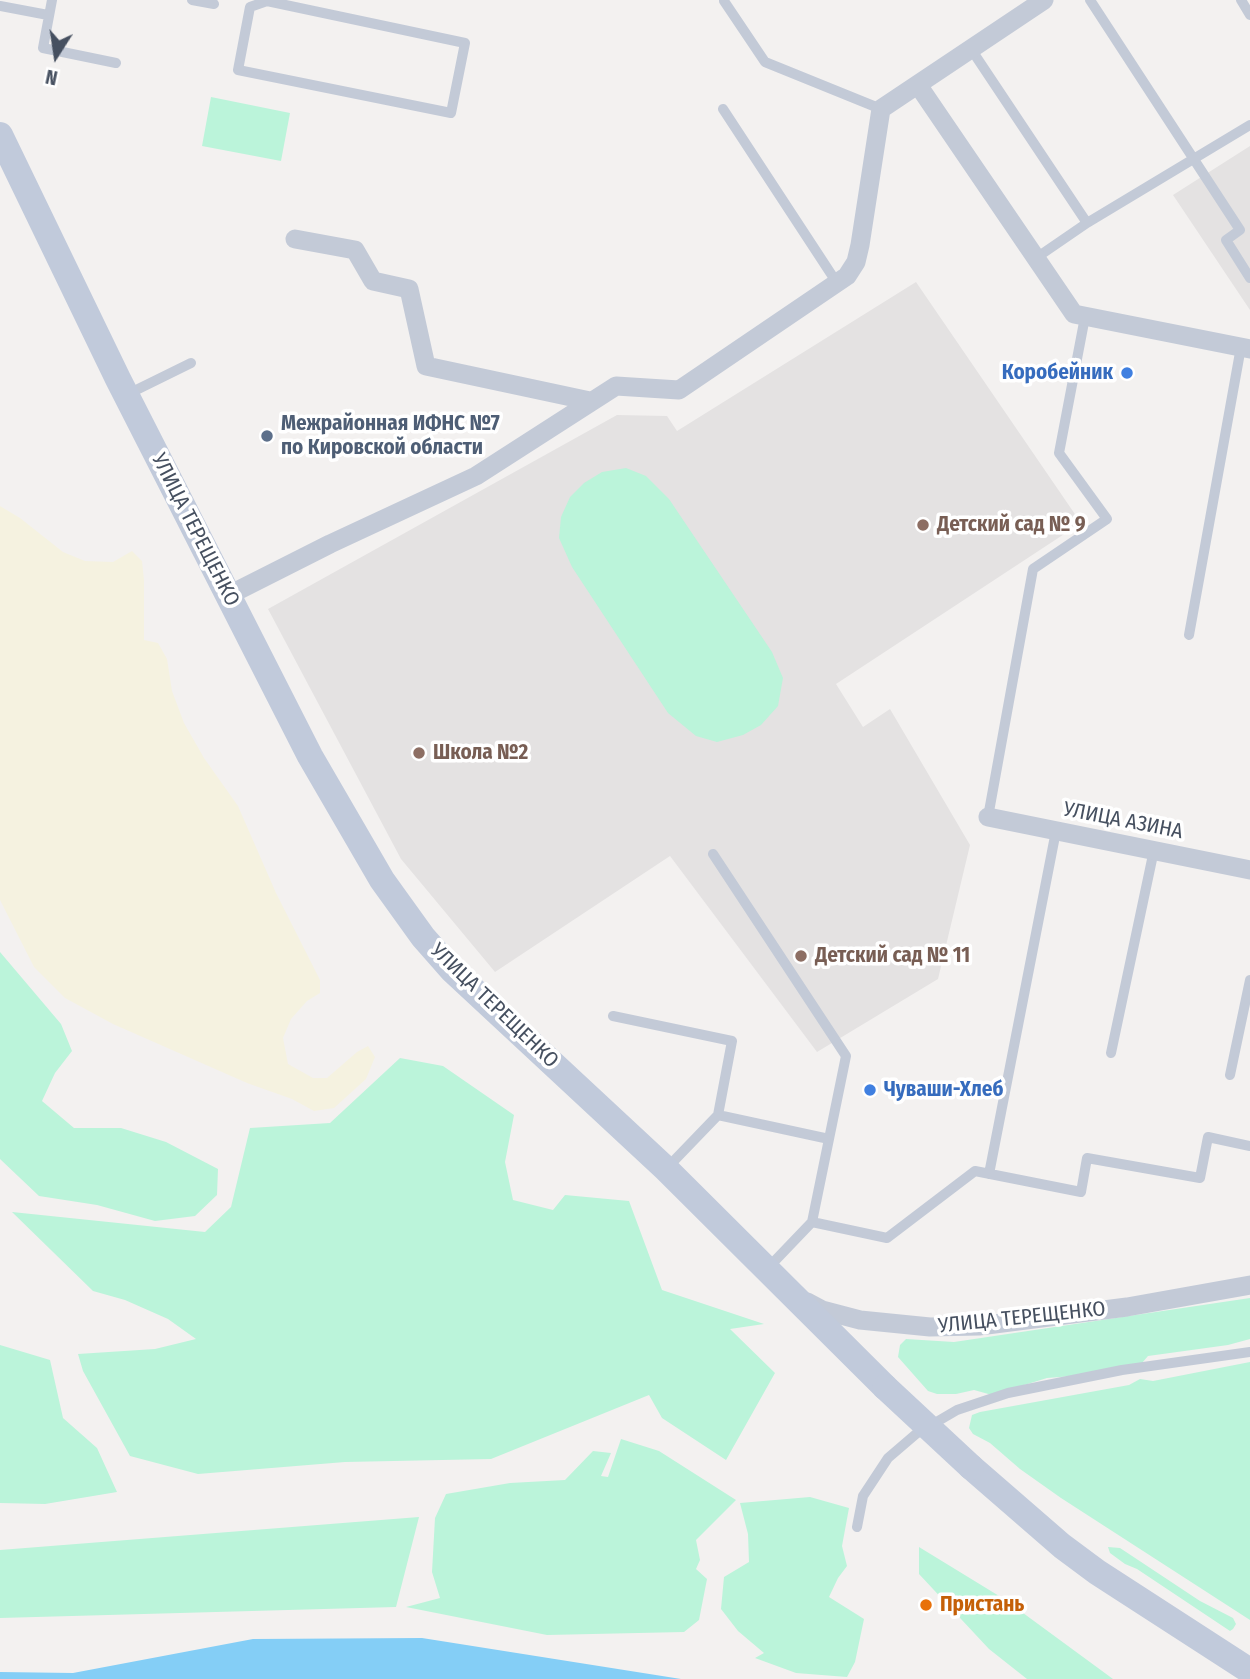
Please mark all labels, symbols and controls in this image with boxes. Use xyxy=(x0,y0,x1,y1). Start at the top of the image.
north arrow xyxy=(21,21,91,91)
text: N xyxy=(44,65,59,89)
place label: Коробейник xyxy=(1002,360,1113,386)
marker: Коробейник xyxy=(1119,365,1135,381)
place label: Межрайонная ИФНС №7 по Кировской области xyxy=(281,411,500,461)
marker: Межрайонная ИФНС №7 по Кировской области xyxy=(259,428,275,444)
street label: УЛИЦА ТЕРЕЩЕНКО xyxy=(146,449,244,611)
place label: Детский сад № 9 xyxy=(937,512,1086,538)
marker: Детский сад № 9 xyxy=(915,517,931,533)
place label: Школа №2 xyxy=(433,740,528,766)
marker: Школа №2 xyxy=(411,745,427,761)
street label: УЛИЦА АЗИНА xyxy=(1061,797,1185,845)
street label: УЛИЦА ТЕРЕЩЕНКО xyxy=(425,939,563,1073)
place label: Детский сад № 11 xyxy=(815,943,970,969)
marker: Детский сад № 11 xyxy=(793,948,809,964)
place label: Чуваши-Хлеб xyxy=(884,1077,1003,1103)
marker: Чуваши-Хлеб xyxy=(862,1082,878,1098)
street label: УЛИЦА ТЕРЕЩЕНКО xyxy=(937,1297,1107,1339)
place label: Пристань xyxy=(940,1592,1024,1618)
marker: Пристань xyxy=(918,1597,934,1613)

